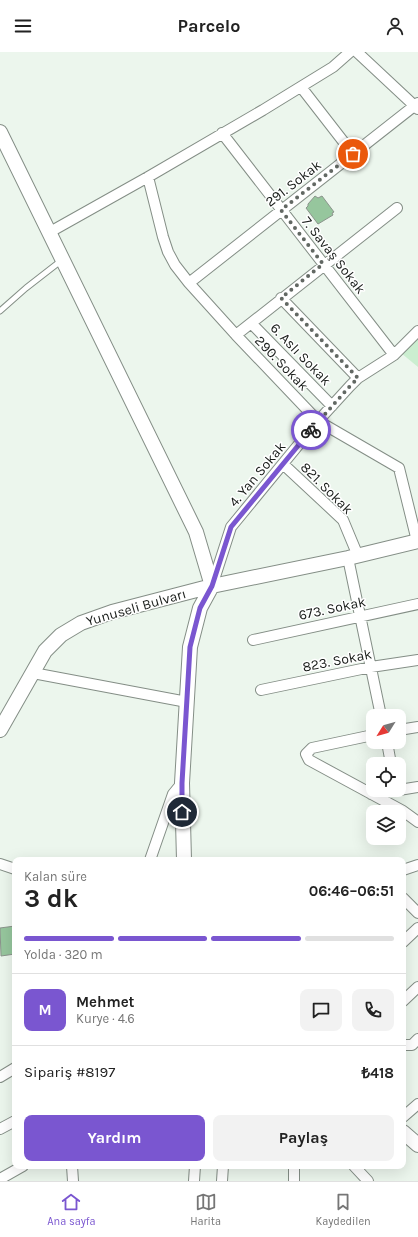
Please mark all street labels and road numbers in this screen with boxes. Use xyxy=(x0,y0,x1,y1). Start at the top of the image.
street label: 291. Sokak xyxy=(262,156,325,211)
street label: 7. Savaş Sokak xyxy=(298,213,369,298)
street label: 6. Aslı Sokak xyxy=(267,320,335,389)
street label: 290. Sokak xyxy=(251,332,312,394)
street label: 4. Yan Sokak xyxy=(225,438,290,510)
street label: 821. Sokak xyxy=(297,459,356,518)
street label: Yunuseli Bulvarı xyxy=(84,585,188,630)
street label: 673. Sokak xyxy=(297,593,367,624)
street label: 823. Sokak xyxy=(301,645,373,676)

